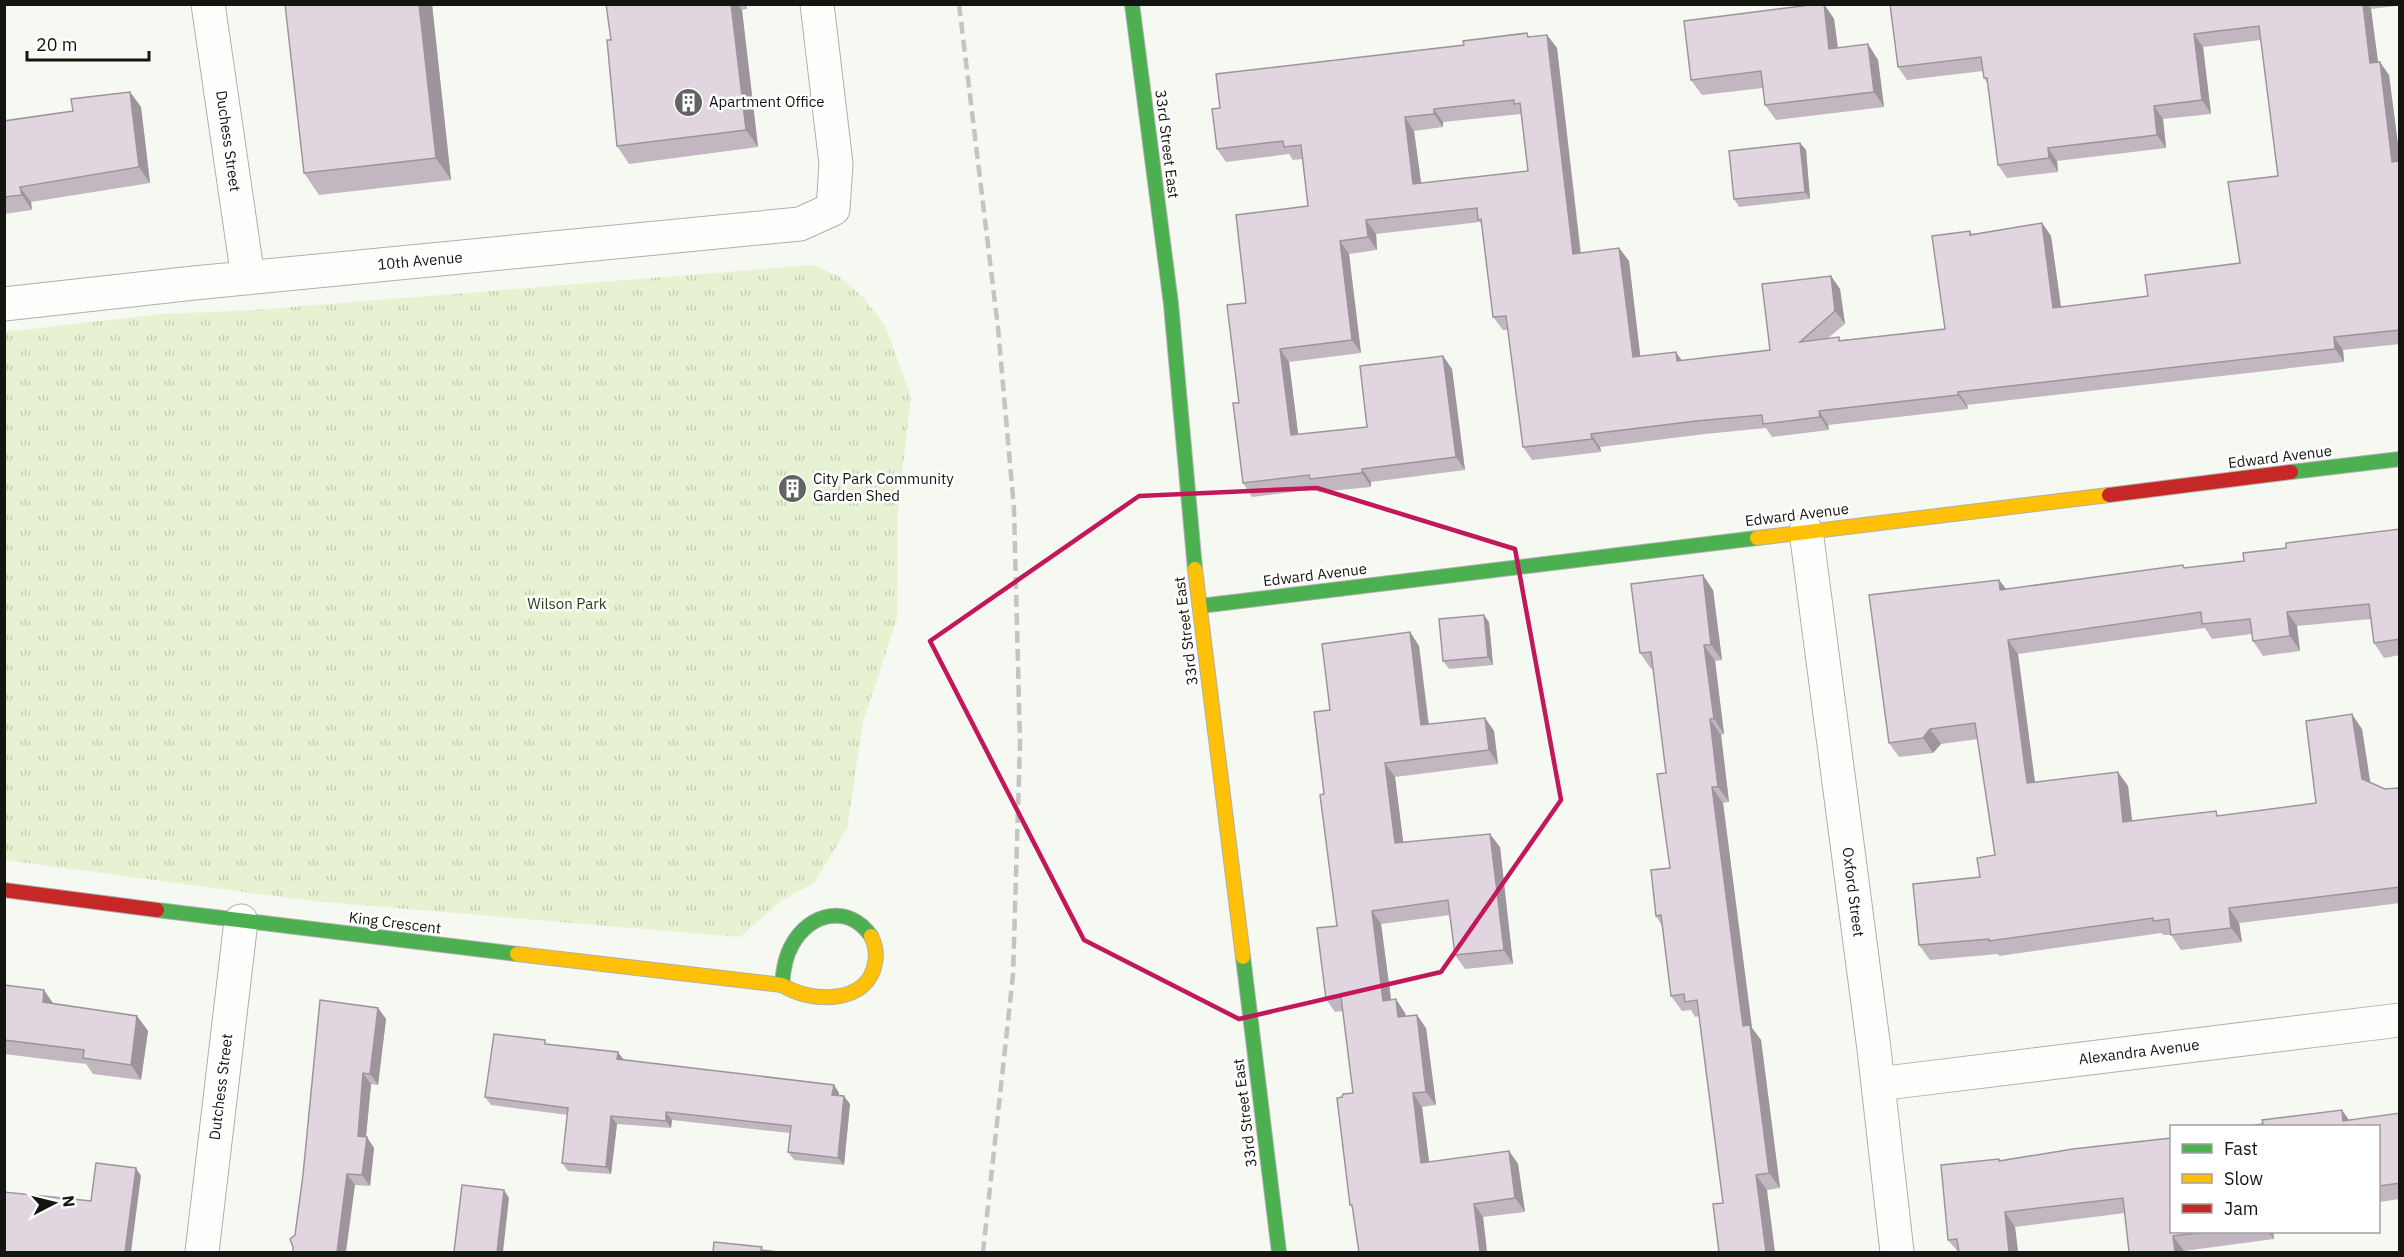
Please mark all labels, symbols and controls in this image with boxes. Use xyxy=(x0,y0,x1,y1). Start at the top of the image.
scale bar xyxy=(27,24,148,62)
text: 20 m xyxy=(36,33,78,56)
building icon: Apartment Office xyxy=(672,86,704,118)
street label: 33rd Street East xyxy=(1151,88,1184,199)
street label: Duchess Street xyxy=(212,89,245,193)
place label: Apartment Office xyxy=(709,92,825,111)
street label: 10th Avenue xyxy=(377,247,463,274)
street label: Edward Avenue xyxy=(2227,441,2333,472)
place label: City Park Community Garden Shed xyxy=(813,469,954,505)
building icon: City Park Community Garden Shed xyxy=(776,472,808,504)
street label: Edward Avenue xyxy=(1744,499,1850,530)
street label: Edward Avenue xyxy=(1262,559,1368,590)
street label: 33rd Street East xyxy=(1169,576,1202,687)
park label: Wilson Park xyxy=(527,594,607,613)
street label: Oxford Street xyxy=(1839,846,1868,938)
street label: King Crescent xyxy=(348,907,442,938)
street label: Dutchess Street xyxy=(205,1033,236,1141)
street label: Alexandra Avenue xyxy=(2077,1035,2200,1068)
street label: 33rd Street East xyxy=(1228,1058,1261,1169)
legend xyxy=(2170,1125,2380,1233)
text: Fast xyxy=(2224,1137,2258,1160)
text: Slow xyxy=(2224,1167,2263,1190)
north arrow xyxy=(24,1173,84,1233)
text: N xyxy=(58,1194,80,1208)
text: Jam xyxy=(2224,1197,2259,1220)

